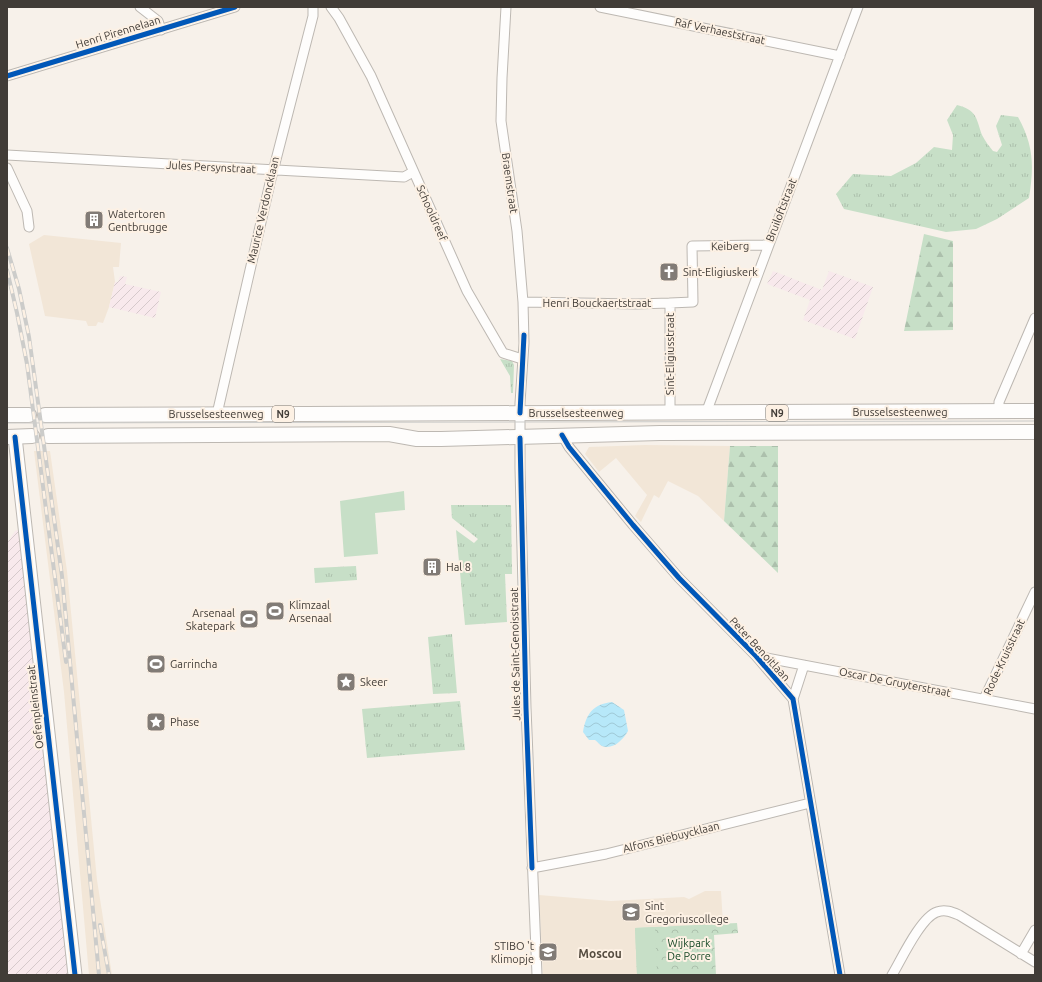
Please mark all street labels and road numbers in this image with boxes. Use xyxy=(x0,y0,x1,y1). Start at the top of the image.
street label: Henri Pirennelaan xyxy=(74,13,162,51)
street label: Raf Verhaeststraat xyxy=(674,16,767,47)
street label: Braemstraat xyxy=(500,152,520,215)
street label: Maurice Verdoncklaan xyxy=(245,155,281,265)
street label: Jules Persynstraat xyxy=(166,159,257,175)
street label: Bruiloftstraat xyxy=(763,176,799,243)
street label: Schooldreef xyxy=(414,183,450,244)
street label: Keiberg xyxy=(711,240,749,252)
street label: Henri Bouckaertstraat xyxy=(543,297,652,309)
street label: Sint-Eligiusstraat xyxy=(664,312,676,395)
road number: N9 xyxy=(766,405,788,421)
road number: N9 xyxy=(272,406,294,422)
street label: Brusselsesteenweg xyxy=(852,406,948,418)
street label: Brusselsesteenweg xyxy=(528,407,624,419)
street label: Brusselsesteenweg xyxy=(168,408,264,420)
street label: Jules de Saint-Genoisstraat xyxy=(508,587,522,721)
street label: Peter Benoitlaan xyxy=(727,615,793,683)
street label: Rode-Kruisstraat xyxy=(981,616,1027,697)
street label: Oefenpleinstraat xyxy=(25,664,45,750)
street label: Oscar De Gruyterstraat xyxy=(838,665,953,699)
street label: Alfons Biebuycklaan xyxy=(621,819,721,855)

